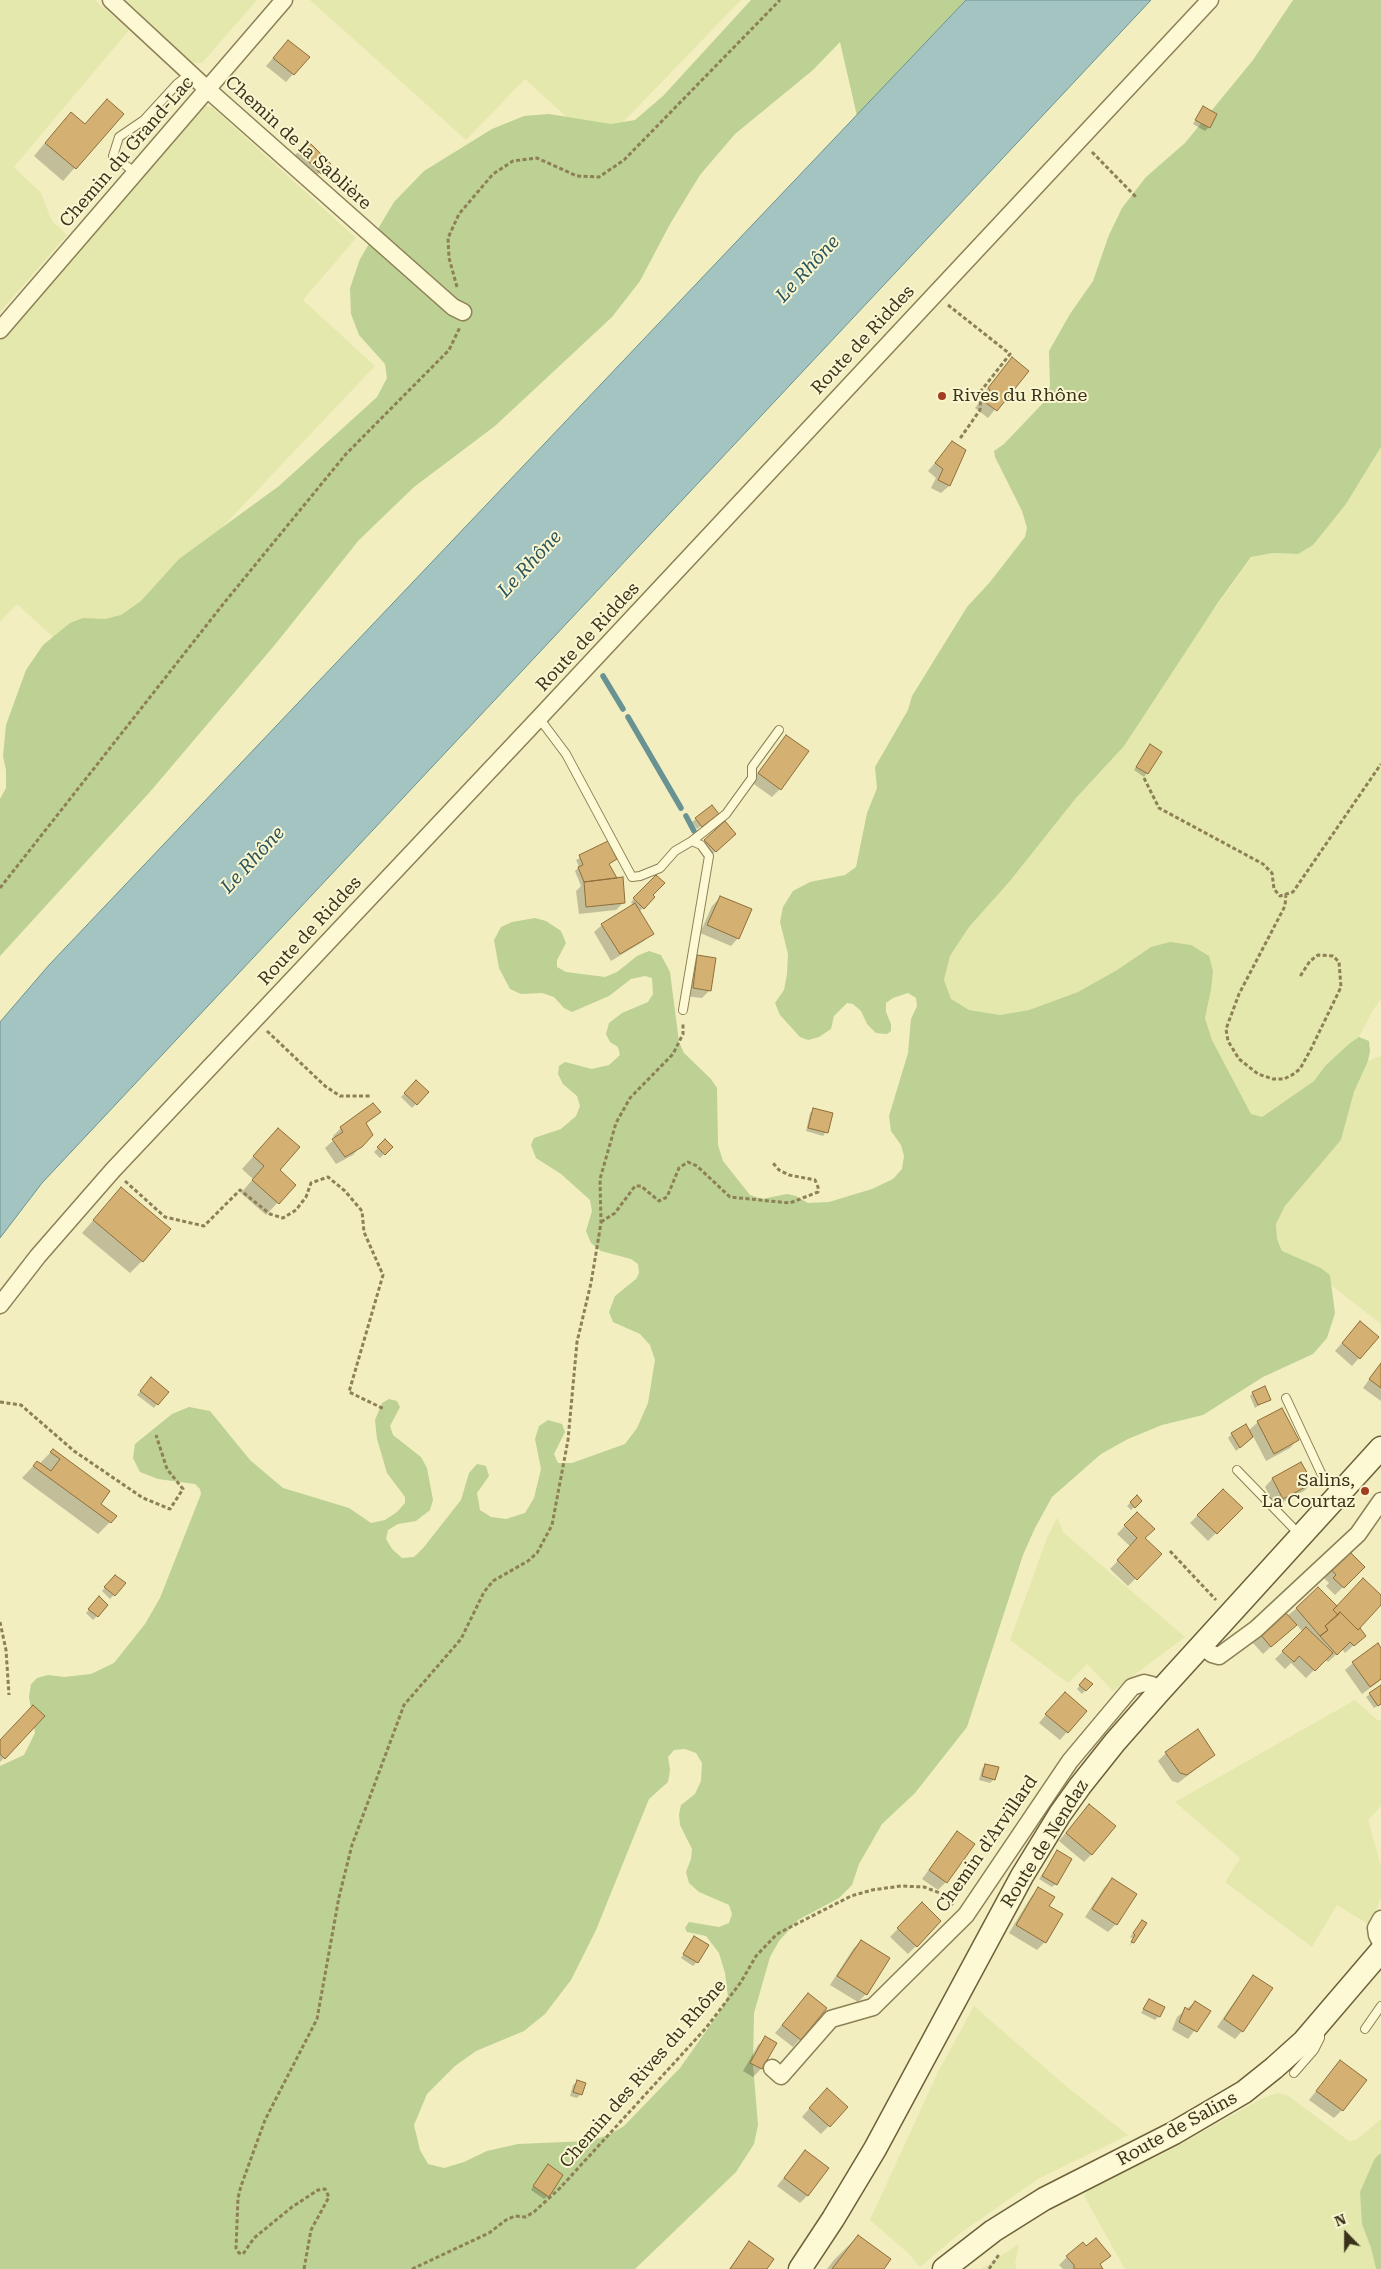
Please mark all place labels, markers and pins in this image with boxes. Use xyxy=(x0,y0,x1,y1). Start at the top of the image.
place label: Rives du Rhône xyxy=(952,385,1087,407)
marker: Rives du Rhône xyxy=(936,390,948,402)
place label: Salins, La Courtaz xyxy=(1262,1470,1355,1512)
marker: Salins, La Courtaz xyxy=(1359,1485,1371,1497)

